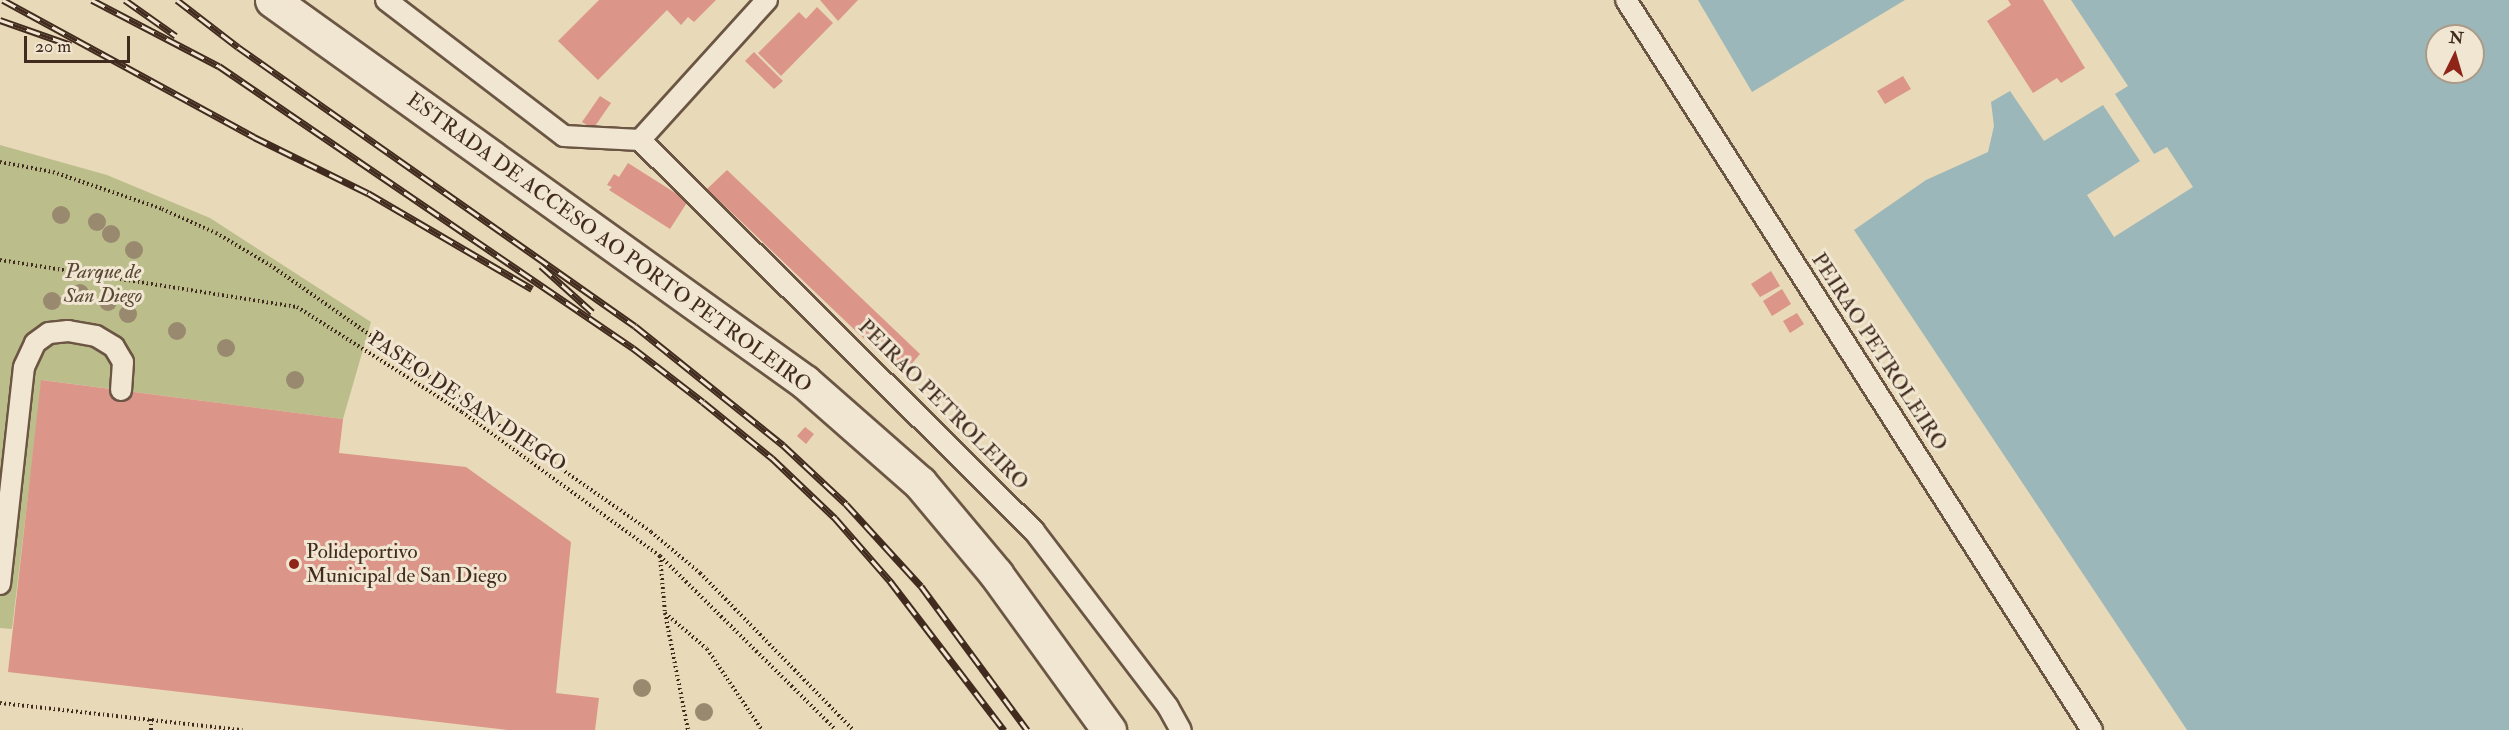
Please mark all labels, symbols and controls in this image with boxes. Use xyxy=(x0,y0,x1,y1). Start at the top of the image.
scale bar xyxy=(27,24,134,62)
north arrow xyxy=(2425,24,2485,84)
text: N xyxy=(2448,27,2464,49)
text: 20 m xyxy=(35,35,71,58)
street label: ESTRADA DE ACCESO AO PORTO PETROLEIRO xyxy=(402,88,816,398)
street label: PEIRAO PETROLEIRO xyxy=(1806,248,1952,456)
park label: Parque de San Diego xyxy=(64,259,142,309)
street label: PEIRAO PETROLEIRO xyxy=(853,315,1033,495)
street label: PASEO DE SAN DIEGO xyxy=(363,326,571,478)
place label: Polideportivo Municipal de San Diego xyxy=(306,539,507,589)
marker: Polideportivo Municipal de San Diego xyxy=(287,557,301,571)

